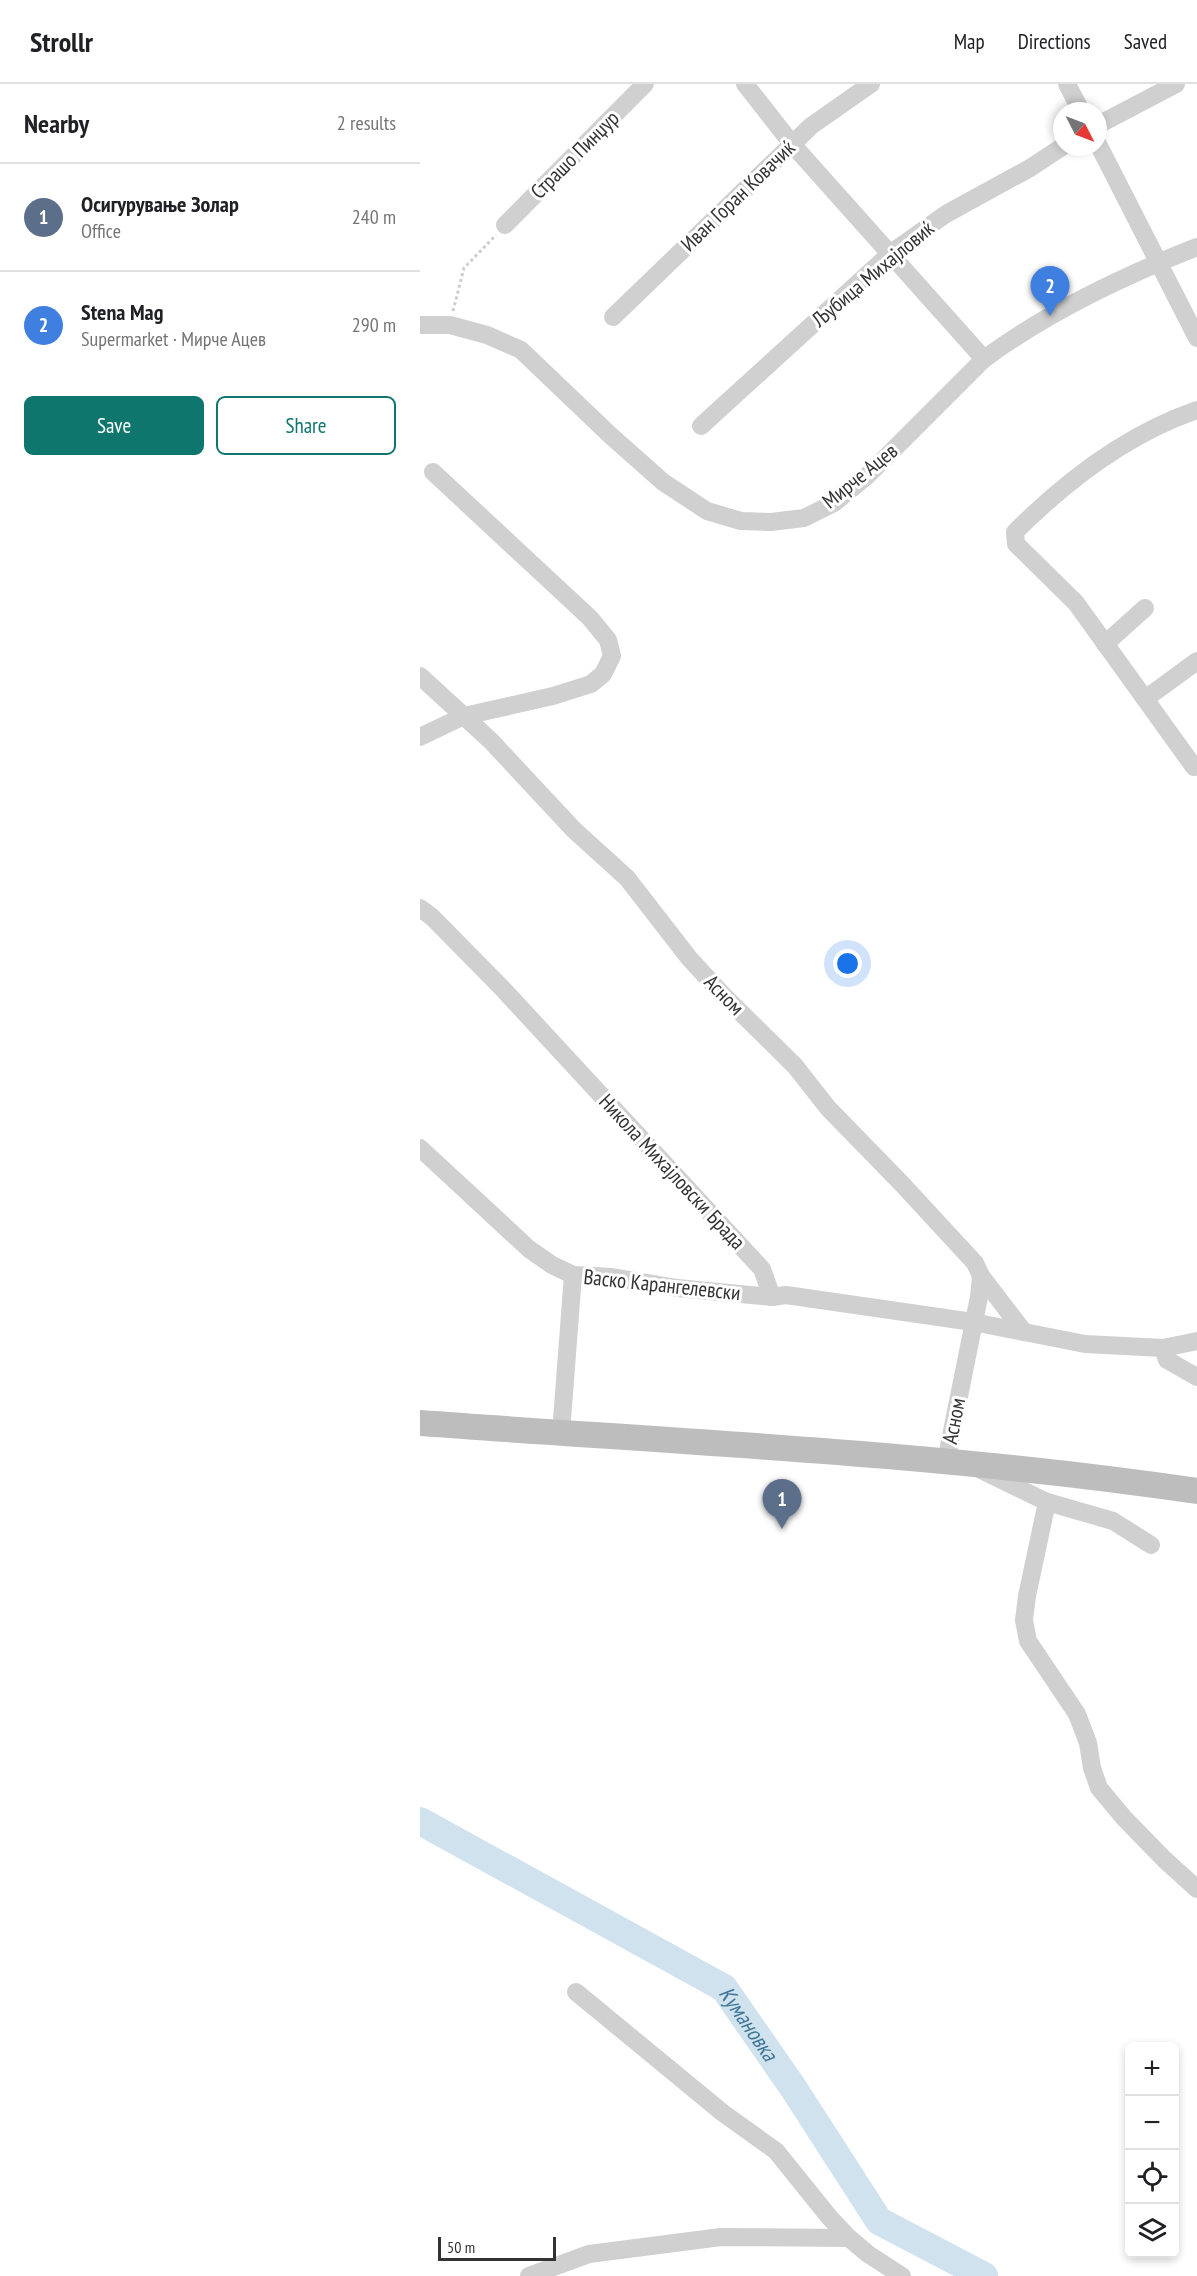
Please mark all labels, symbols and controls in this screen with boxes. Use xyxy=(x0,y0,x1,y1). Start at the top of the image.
text: Strollr xyxy=(30,23,93,60)
text: Map xyxy=(954,28,985,55)
text: Directions xyxy=(1018,28,1091,55)
text: Saved xyxy=(1124,28,1167,55)
north arrow xyxy=(1053,102,1107,156)
street label: Страшо Пинџур xyxy=(525,105,625,205)
text: Nearby xyxy=(24,107,89,140)
text: 2 results xyxy=(337,110,396,136)
street label: Иван Горан Ковачиќ xyxy=(675,134,800,257)
text: Осигурување Золар xyxy=(81,190,239,218)
text: 1 xyxy=(39,204,48,230)
text: 240 m xyxy=(352,204,396,230)
street label: Љубица Михајловиќ xyxy=(805,215,939,333)
text: Office xyxy=(81,218,121,244)
pin: 2 xyxy=(1030,266,1070,316)
text: Stena Mag xyxy=(81,298,163,326)
text: 2 xyxy=(39,312,48,338)
text: 290 m xyxy=(352,312,396,338)
text: Supermarket · Мирче Ацев xyxy=(81,326,266,352)
button: Save xyxy=(24,396,204,455)
button: Share xyxy=(216,396,396,455)
street label: Мирче Ацев xyxy=(817,437,903,514)
your location xyxy=(833,949,862,978)
street label: Асном xyxy=(699,969,750,1021)
street label: Никола Михајловски Брада xyxy=(593,1088,751,1255)
street label: Васко Карангелевски xyxy=(582,1263,742,1306)
street label: Асном xyxy=(936,1396,971,1446)
pin: 1 xyxy=(762,1480,802,1529)
water label: Кумановка xyxy=(713,1981,785,2067)
map controls xyxy=(1125,2042,1179,2258)
button: + xyxy=(1125,2042,1179,2096)
button: − xyxy=(1125,2096,1179,2150)
button: locate xyxy=(1125,2150,1179,2204)
button: layers xyxy=(1125,2204,1179,2258)
scale bar xyxy=(438,2234,556,2262)
text: 50 m xyxy=(447,2237,475,2257)

